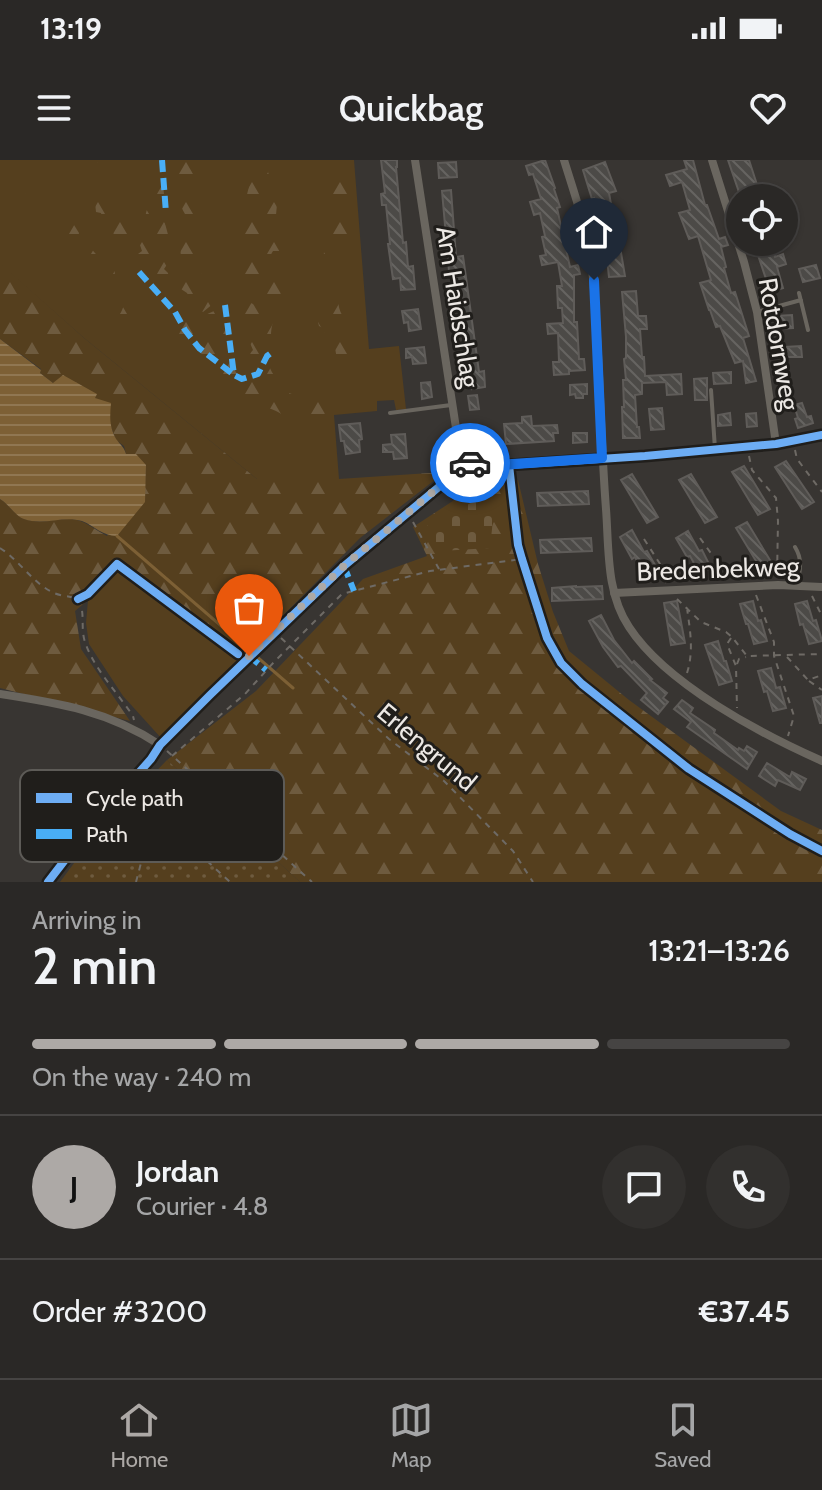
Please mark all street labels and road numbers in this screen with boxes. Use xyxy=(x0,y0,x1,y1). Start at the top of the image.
street label: Am Haidschlag xyxy=(429,224,487,391)
street label: Rotdornweg xyxy=(752,275,807,414)
street label: Bredenbekweg xyxy=(636,550,801,588)
street label: Erlengrund xyxy=(371,696,483,798)

